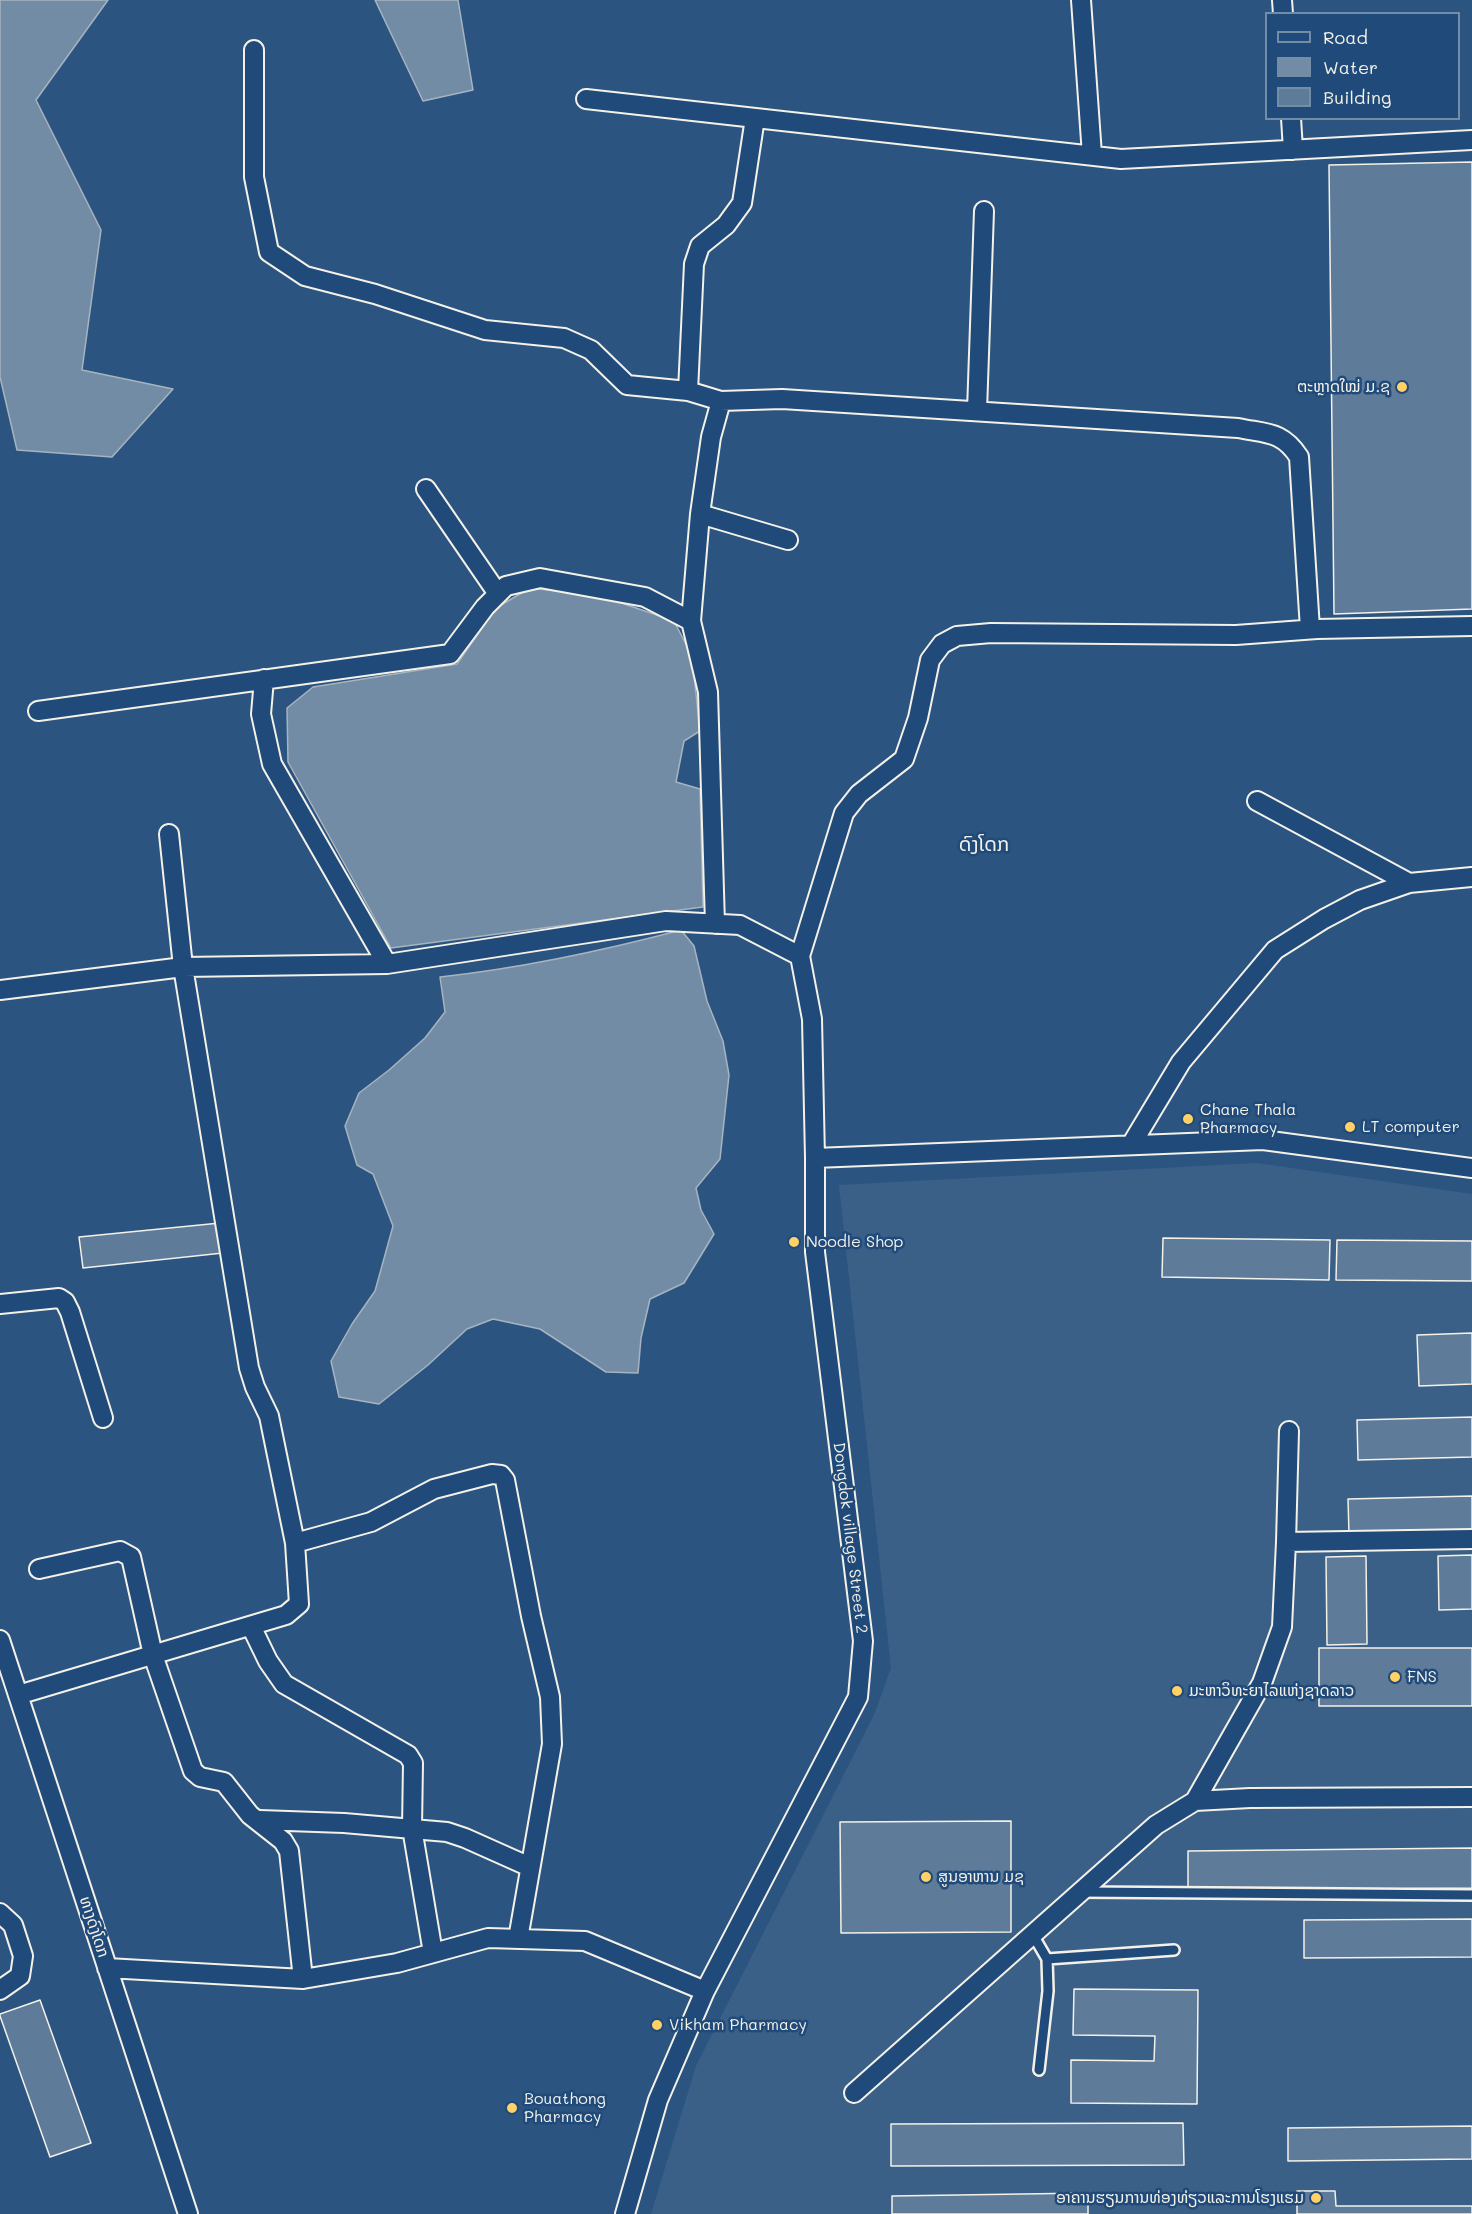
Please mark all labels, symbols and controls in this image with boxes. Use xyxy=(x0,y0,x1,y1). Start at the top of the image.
legend xyxy=(1265,12,1460,120)
text: Road xyxy=(1323,25,1368,49)
text: Water xyxy=(1323,55,1378,79)
text: Building xyxy=(1323,85,1391,109)
place label: ຕະຫຼາດໃໝ່ ມ.ຊ xyxy=(1297,377,1390,397)
marker: ຕະຫຼາດໃໝ່ ມ.ຊ xyxy=(1395,380,1409,394)
district label: ດົງໂດກ xyxy=(959,833,1009,857)
place label: Chane Thala Pharmacy xyxy=(1200,1100,1296,1138)
marker: Chane Thala Pharmacy xyxy=(1181,1112,1195,1126)
place label: LT computer xyxy=(1362,1117,1460,1137)
marker: LT computer xyxy=(1343,1120,1357,1134)
place label: Noodle Shop xyxy=(806,1232,903,1252)
marker: Noodle Shop xyxy=(787,1235,801,1249)
street label: Dongdok village Street 2 xyxy=(829,1441,871,1635)
place label: FNS xyxy=(1407,1667,1437,1687)
marker: FNS xyxy=(1388,1670,1402,1684)
place label: ມະຫາວິທະຍາໄລແຫ່ງຊາດລາວ xyxy=(1189,1681,1354,1701)
marker: ມະຫາວິທະຍາໄລແຫ່ງຊາດລາວ xyxy=(1170,1684,1184,1698)
place label: ສູນອາຫານ ມຊ xyxy=(938,1867,1024,1887)
marker: ສູນອາຫານ ມຊ xyxy=(919,1870,933,1884)
street label: ທາງດົງໂດກ xyxy=(75,1894,113,1960)
place label: Vikham Pharmacy xyxy=(669,2015,807,2035)
marker: Vikham Pharmacy xyxy=(650,2018,664,2032)
place label: Bouathong Pharmacy xyxy=(524,2089,606,2127)
marker: Bouathong Pharmacy xyxy=(505,2101,519,2115)
place label: ອາຄານຮຽນການທ່ອງທ່ຽວແລະການໂຮງແຮມ xyxy=(1056,2188,1304,2208)
marker: ອາຄານຮຽນການທ່ອງທ່ຽວແລະການໂຮງແຮມ xyxy=(1309,2191,1323,2205)

